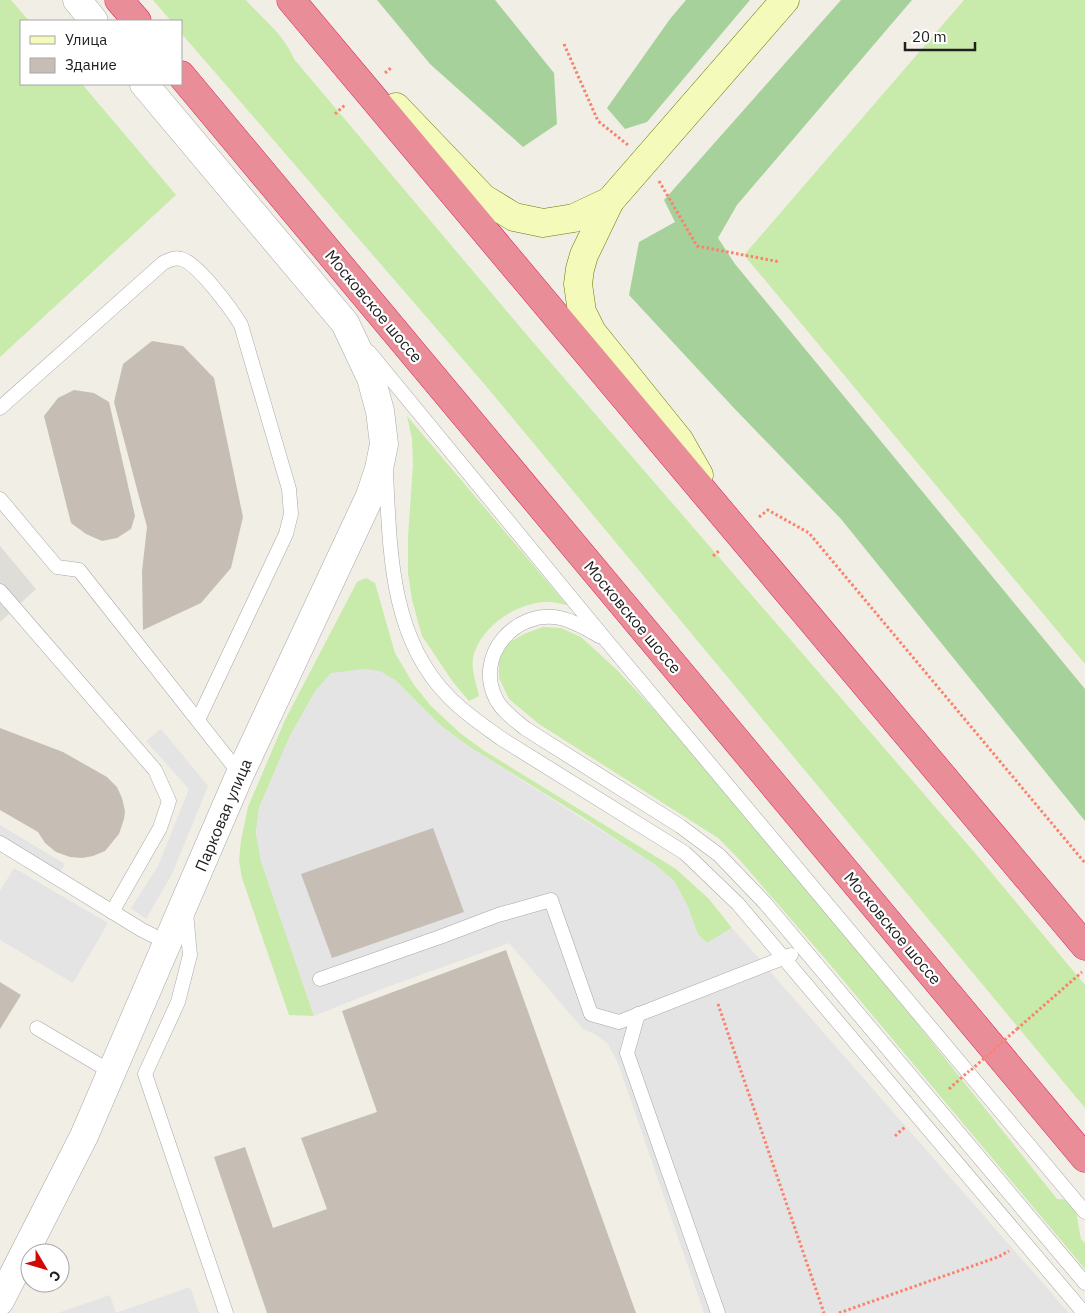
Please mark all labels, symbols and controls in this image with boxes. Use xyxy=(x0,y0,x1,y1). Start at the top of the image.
legend xyxy=(20,20,182,85)
scale bar xyxy=(905,20,975,52)
text: 20 m xyxy=(912,27,947,46)
text: Улица xyxy=(65,30,107,49)
text: Здание xyxy=(65,55,117,74)
street label: Московское шоссе xyxy=(321,246,427,367)
street label: Московское шоссе xyxy=(580,557,686,678)
street label: Парковая улица xyxy=(190,755,256,874)
street label: Московское шоссе xyxy=(840,868,946,989)
north arrow xyxy=(20,1243,70,1293)
text: С xyxy=(45,1267,65,1285)

